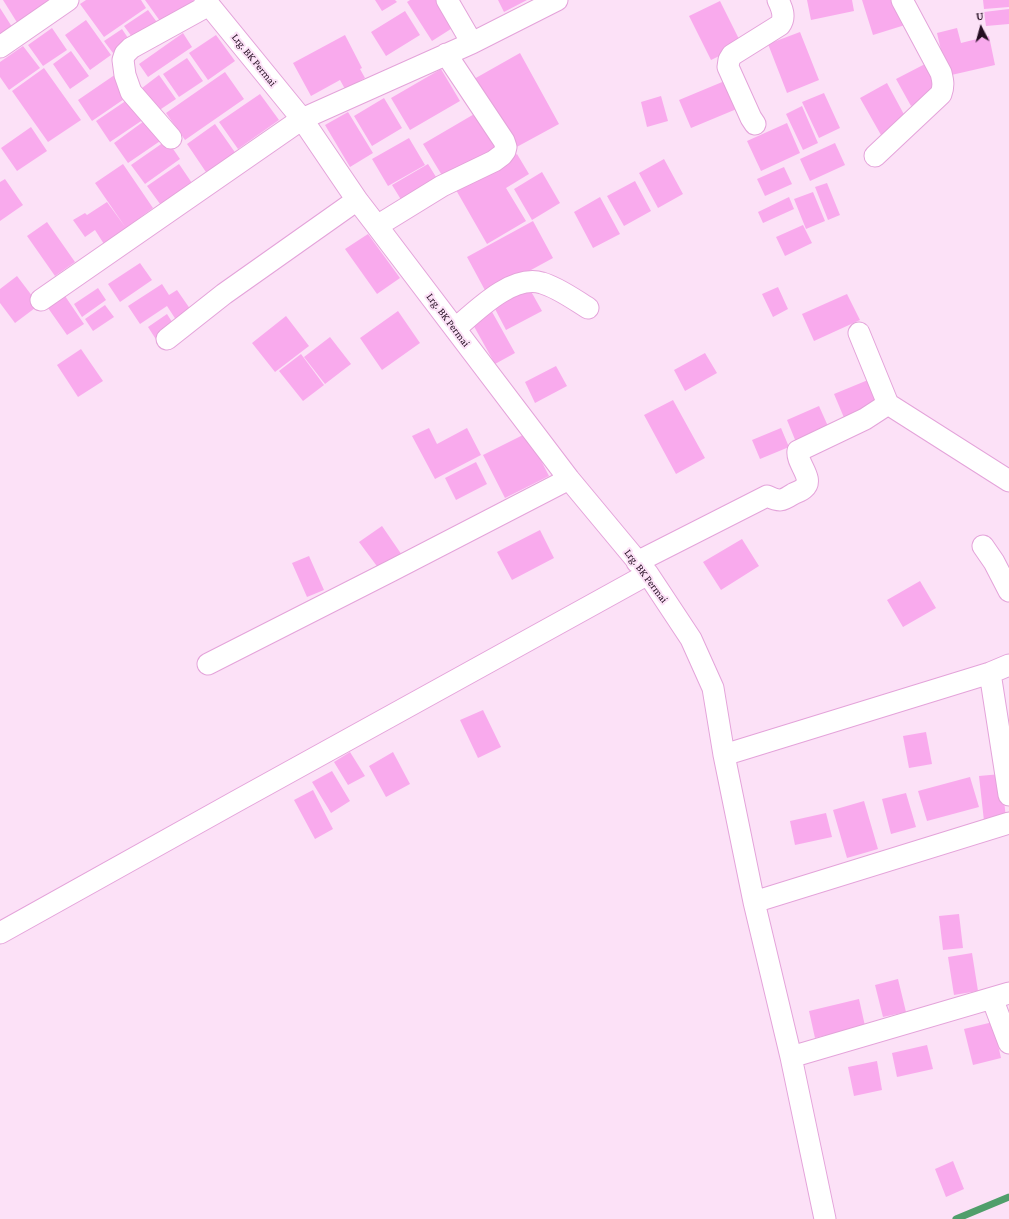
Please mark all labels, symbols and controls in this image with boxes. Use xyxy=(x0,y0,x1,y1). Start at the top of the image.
north arrow xyxy=(961,8,1001,48)
text: U xyxy=(975,10,984,22)
street label: Lrg. BK Permai xyxy=(229,31,279,89)
street label: Lrg. BK Permai xyxy=(423,290,473,350)
street label: Lrg. BK Permai xyxy=(621,546,671,606)

